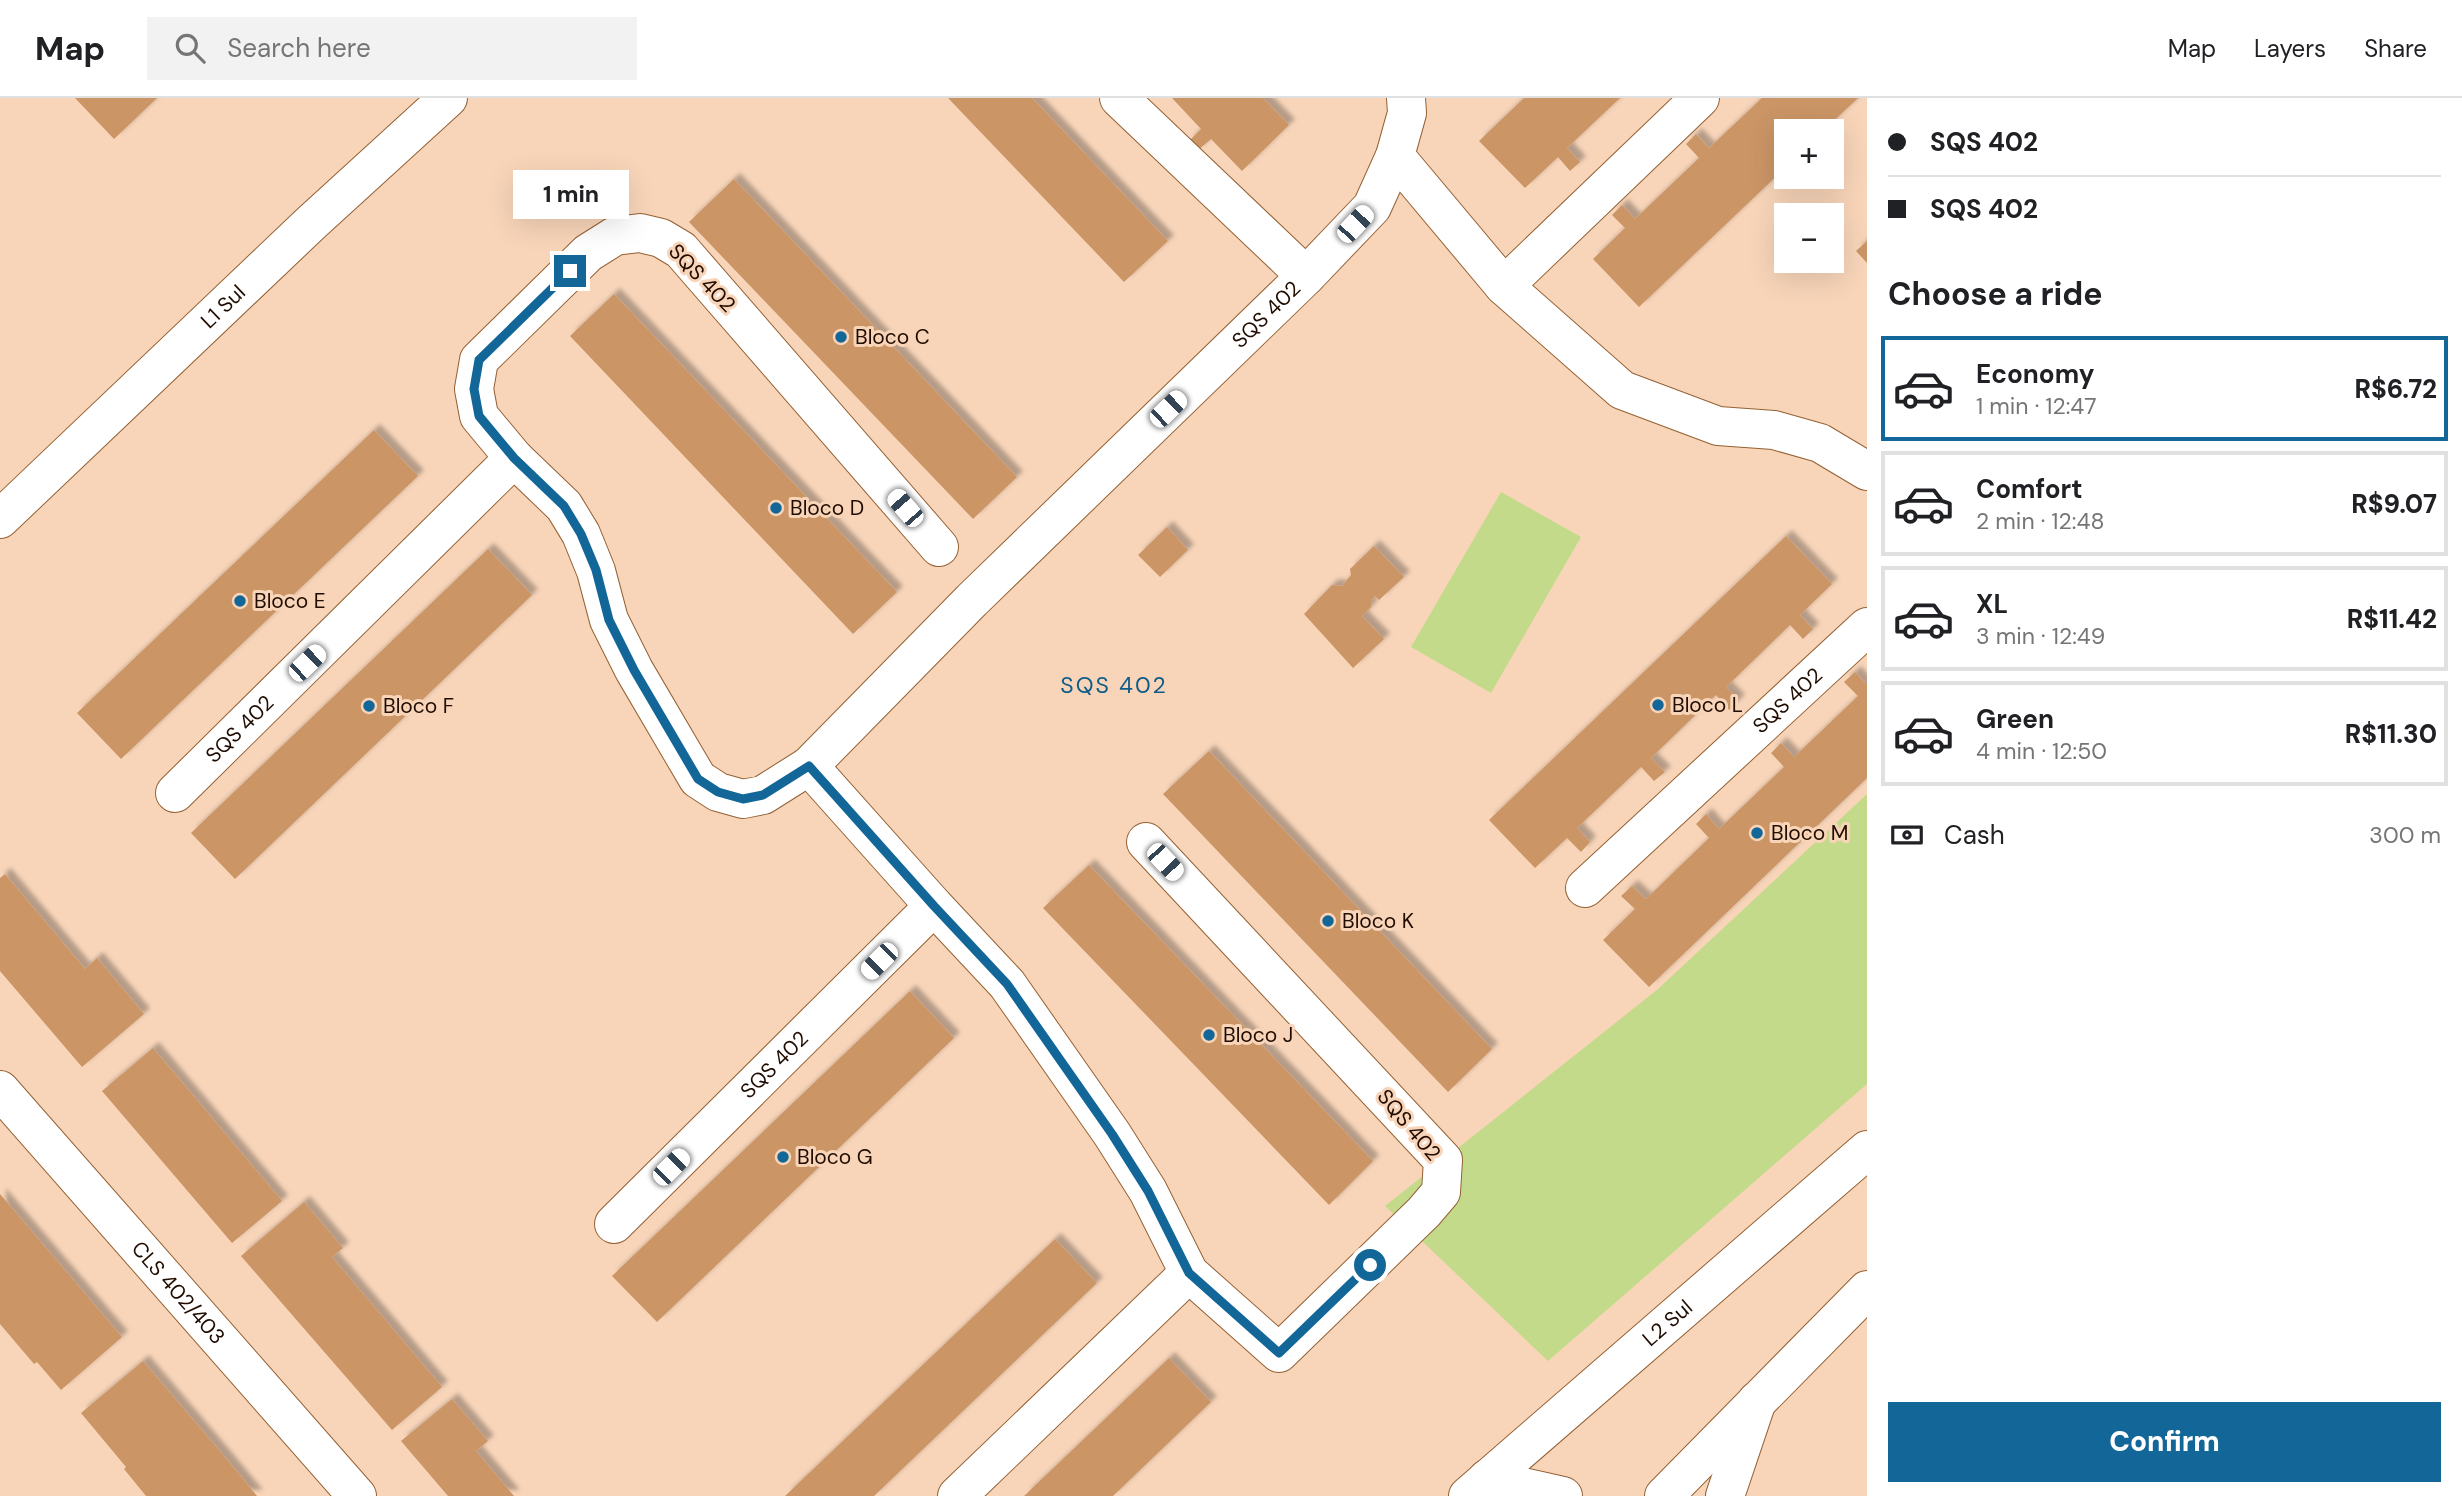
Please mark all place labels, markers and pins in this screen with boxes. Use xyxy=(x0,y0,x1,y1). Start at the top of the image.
place label: Bloco C xyxy=(855,323,930,351)
marker: Bloco C xyxy=(833,329,849,345)
place label: Bloco D xyxy=(790,494,864,522)
marker: Bloco D xyxy=(768,500,784,516)
place label: Bloco E xyxy=(254,587,326,615)
marker: Bloco E xyxy=(232,593,248,609)
place label: Bloco L xyxy=(1672,691,1743,719)
place label: Bloco F xyxy=(383,692,454,720)
marker: Bloco L xyxy=(1650,697,1666,713)
marker: Bloco F xyxy=(361,698,377,714)
place label: Bloco M xyxy=(1771,819,1849,847)
marker: Bloco M xyxy=(1749,825,1765,841)
place label: Bloco K xyxy=(1342,907,1414,935)
marker: Bloco K xyxy=(1320,913,1336,929)
place label: Bloco J xyxy=(1223,1021,1293,1049)
marker: Bloco J xyxy=(1201,1027,1217,1043)
place label: Bloco G xyxy=(797,1143,873,1171)
marker: Bloco G xyxy=(775,1149,791,1165)

